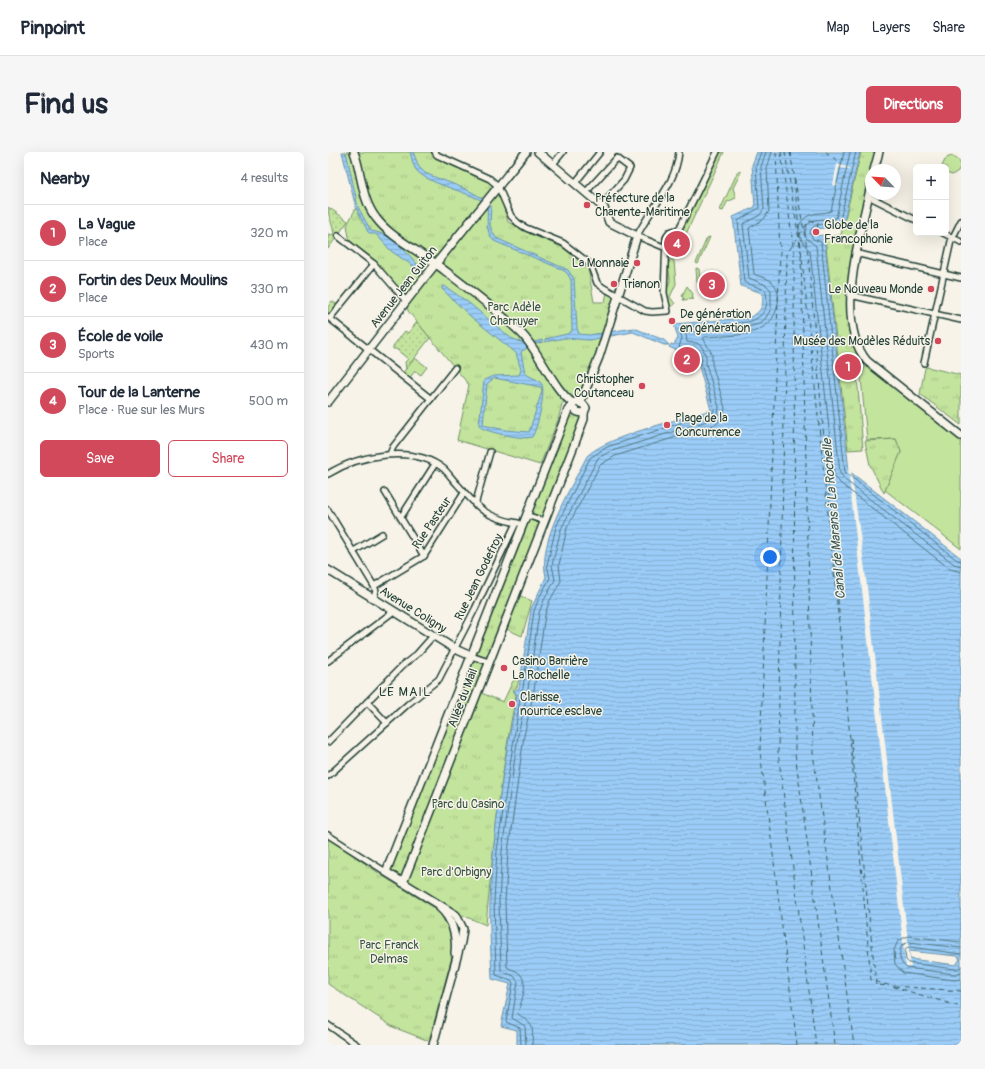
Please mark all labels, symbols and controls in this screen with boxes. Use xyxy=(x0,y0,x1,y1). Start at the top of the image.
text: Pinpoint xyxy=(20,16,85,40)
text: Map xyxy=(827,19,850,36)
text: Layers xyxy=(872,19,910,36)
text: Share xyxy=(932,19,965,36)
button: Directions xyxy=(866,86,961,123)
text: Find us xyxy=(24,87,108,122)
north arrow xyxy=(865,164,901,200)
map controls xyxy=(913,164,949,236)
button: + xyxy=(913,164,949,200)
text: Nearby xyxy=(40,168,89,189)
text: 4 results xyxy=(241,170,288,186)
place label: Préfecture de la Charente-Maritime xyxy=(595,191,690,220)
marker: Préfecture de la Charente-Maritime xyxy=(582,200,592,210)
button: − xyxy=(913,200,949,236)
text: La Vague xyxy=(78,215,135,234)
place label: Globe de la Francophonie xyxy=(824,218,893,247)
text: 1 xyxy=(50,225,56,241)
text: 320 m xyxy=(250,225,288,241)
marker: Globe de la Francophonie xyxy=(811,227,821,237)
pin: 4 xyxy=(664,229,690,259)
text: Place xyxy=(78,234,107,250)
street label: Avenue Jean Guiton xyxy=(367,243,441,331)
place label: La Monnaie xyxy=(572,256,629,271)
marker: La Monnaie xyxy=(632,258,642,268)
pin: 3 xyxy=(699,270,725,300)
text: Fortin des Deux Moulins xyxy=(78,271,227,290)
place label: Trianon xyxy=(622,277,660,292)
marker: Trianon xyxy=(609,279,619,289)
text: 2 xyxy=(49,281,57,297)
text: 330 m xyxy=(250,281,288,297)
place label: Le Nouveau Monde xyxy=(828,282,923,297)
marker: Le Nouveau Monde xyxy=(926,284,936,294)
text: Place xyxy=(78,290,107,306)
park label: Parc Adèle Charruyer xyxy=(487,300,541,329)
place label: De génération en génération xyxy=(680,307,751,336)
marker: De génération en génération xyxy=(667,316,677,326)
text: École de voile xyxy=(78,327,163,346)
place label: Musée des Modèles Réduits xyxy=(793,334,931,349)
marker: Musée des Modèles Réduits xyxy=(933,336,943,346)
text: 3 xyxy=(49,337,57,353)
text: 430 m xyxy=(250,337,288,353)
pin: 2 xyxy=(674,345,700,375)
text: Sports xyxy=(78,346,114,362)
pin: 1 xyxy=(835,352,861,382)
place label: Christopher Coutanceau xyxy=(574,372,635,401)
marker: Christopher Coutanceau xyxy=(637,381,647,391)
text: Tour de la Lanterne xyxy=(78,383,200,402)
text: 4 xyxy=(49,393,57,409)
text: 500 m xyxy=(249,393,288,409)
text: Place · Rue sur les Murs xyxy=(78,402,205,418)
place label: Plage de la Concurrence xyxy=(675,411,741,440)
marker: Plage de la Concurrence xyxy=(662,420,672,430)
water label: Canal de Marans à La Rochelle xyxy=(819,436,849,600)
button: Save xyxy=(40,440,160,477)
button: Share xyxy=(168,440,288,477)
street label: Rue Pasteur xyxy=(409,493,455,552)
street label: Rue Jean Godefroy xyxy=(452,531,506,623)
your location xyxy=(760,547,780,567)
street label: Avenue Coligny xyxy=(377,583,449,637)
place label: Casino Barrière La Rochelle xyxy=(512,654,588,683)
marker: Casino Barrière La Rochelle xyxy=(499,663,509,673)
street label: Allée du Mail xyxy=(445,666,481,730)
district label: LE MAIL xyxy=(379,684,431,700)
place label: Clarisse, nourrice esclave xyxy=(520,690,602,719)
marker: Clarisse, nourrice esclave xyxy=(507,699,517,709)
park label: Parc du Casino xyxy=(431,797,505,812)
park label: Parc d'Orbigny xyxy=(421,865,491,880)
park label: Parc Franck Delmas xyxy=(359,938,419,967)

